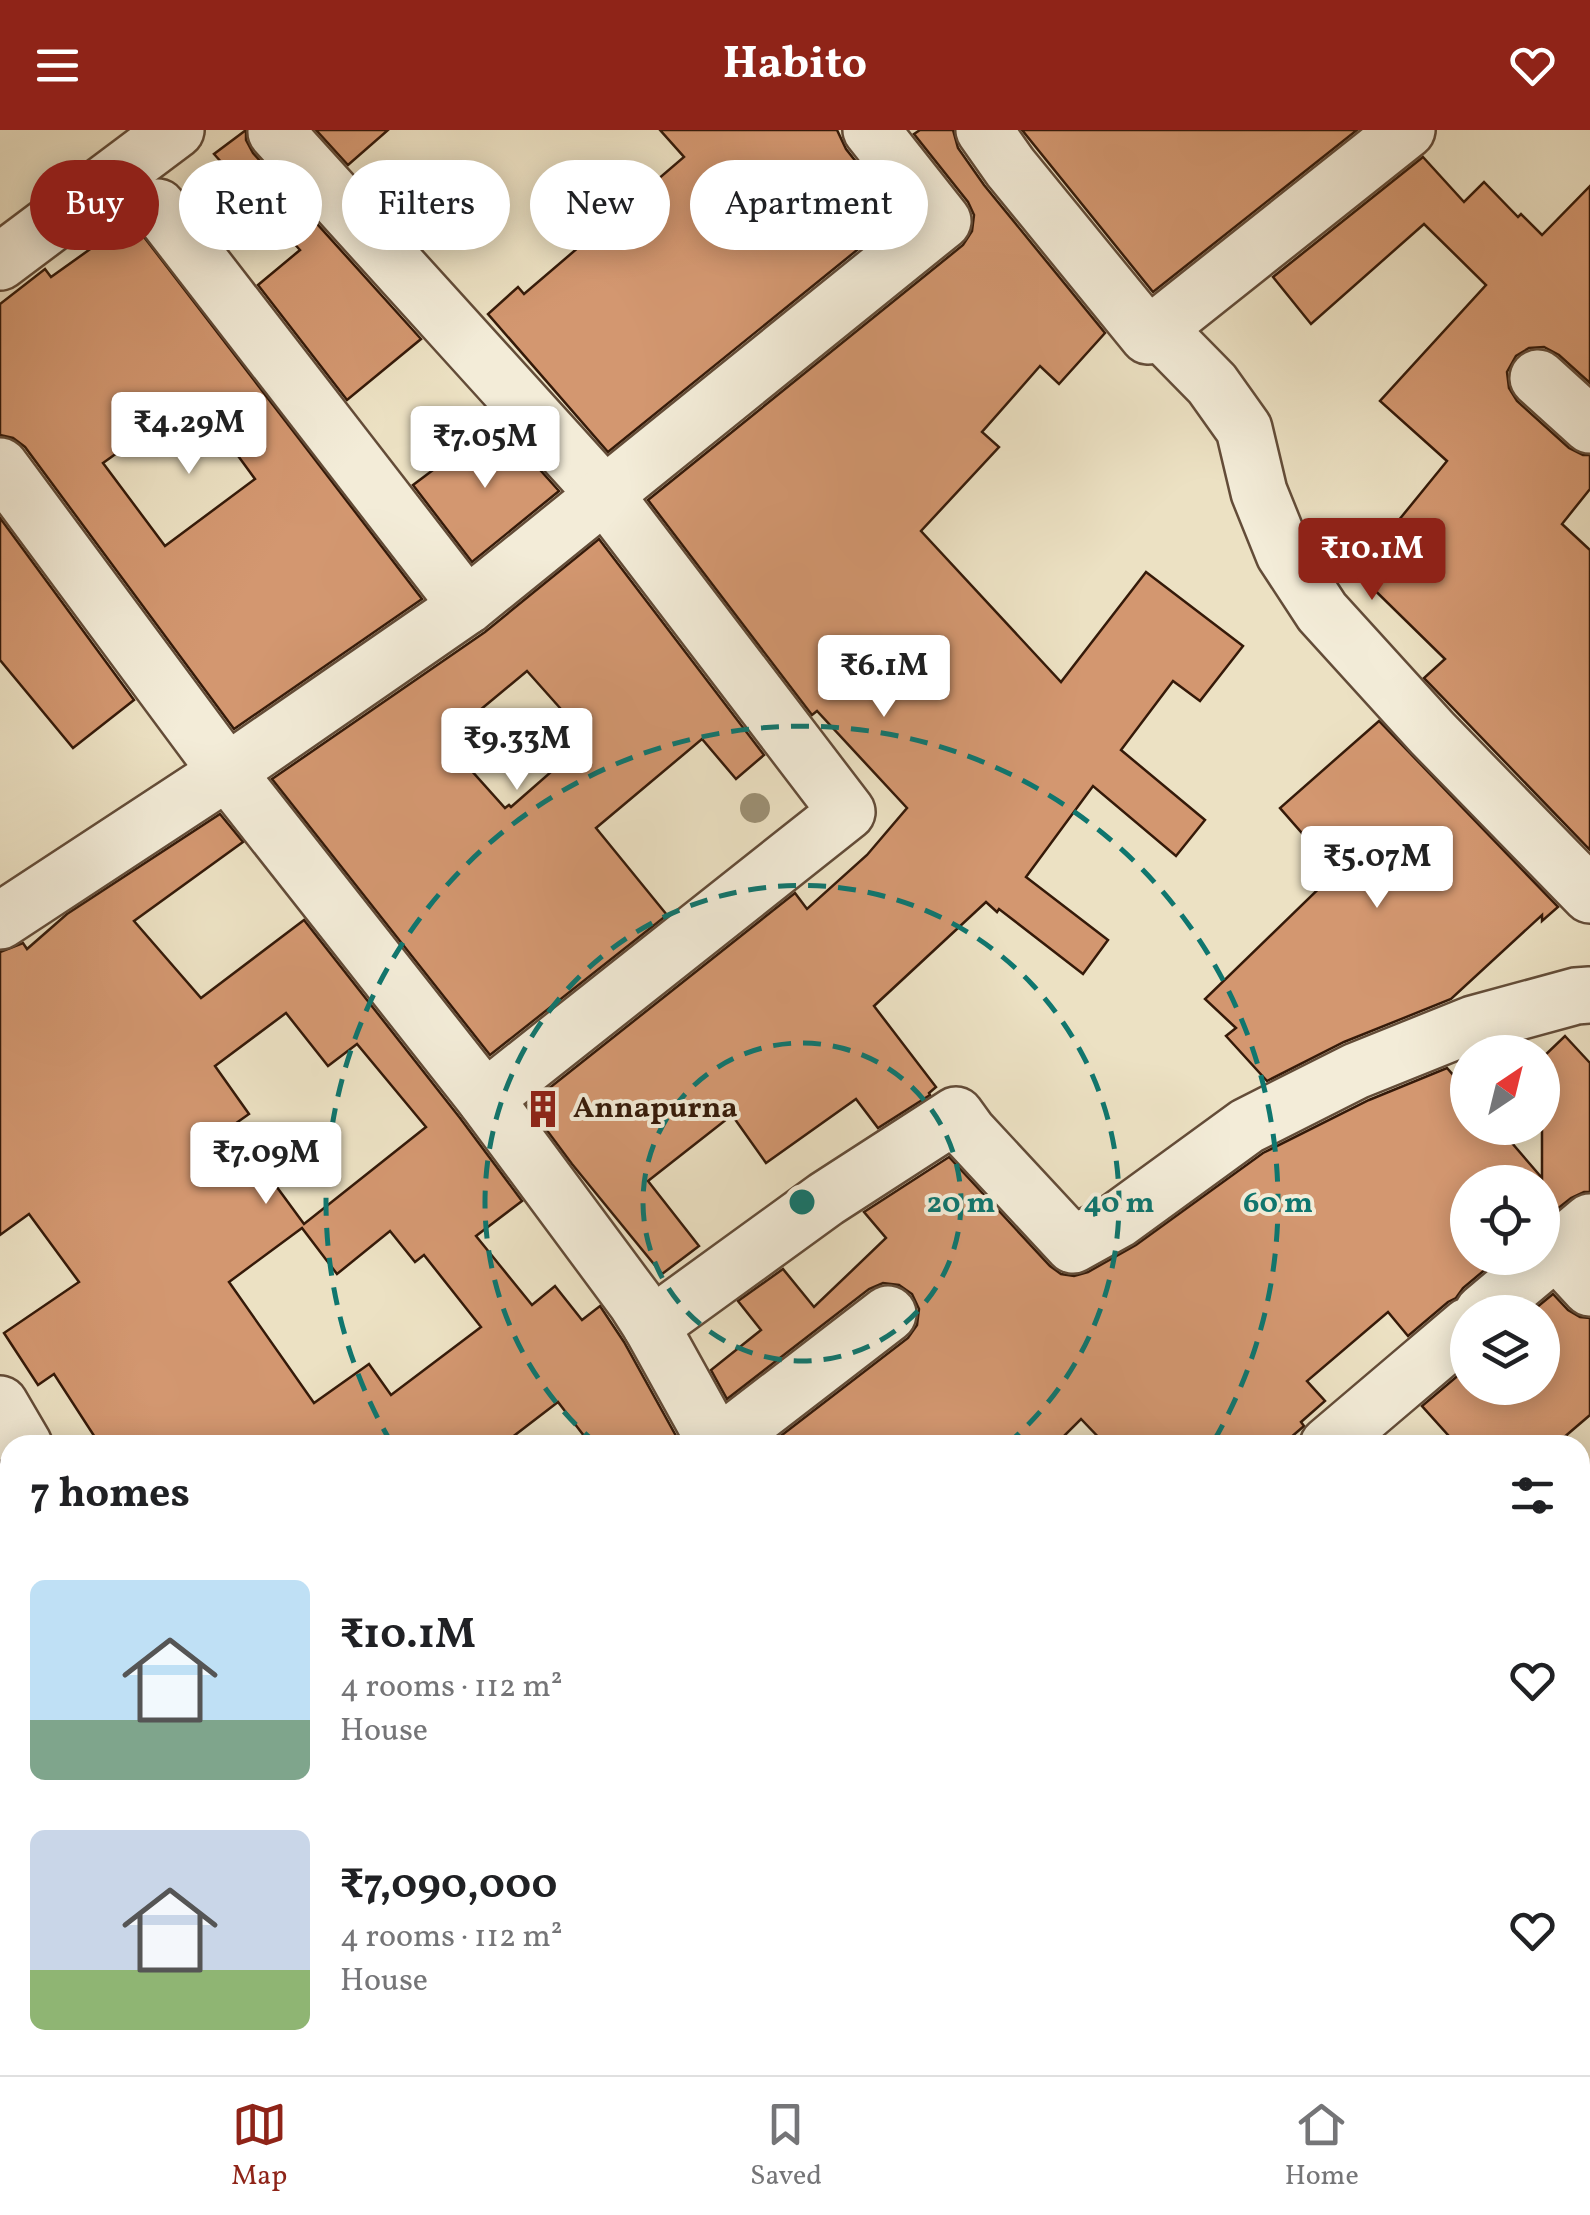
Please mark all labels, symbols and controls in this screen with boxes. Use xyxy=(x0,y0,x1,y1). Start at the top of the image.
text: Habito xyxy=(723,34,867,97)
icon: menu xyxy=(30,38,85,93)
icon: heart xyxy=(1505,38,1560,93)
chip: Buy xyxy=(30,160,159,250)
chip: Rent xyxy=(179,160,322,250)
chip: Filters xyxy=(342,160,510,250)
chip: New xyxy=(530,160,670,250)
chip: Apartment xyxy=(690,160,928,250)
pin: ₹4.29M xyxy=(108,392,270,477)
text: ₹4.29M xyxy=(133,402,245,446)
pin: ₹7.05M xyxy=(404,406,566,491)
text: ₹7.05M xyxy=(433,416,537,460)
pin: ₹10.1M xyxy=(1291,518,1453,603)
text: ₹10.1M xyxy=(1320,528,1424,572)
pin: ₹6.1M xyxy=(814,635,954,720)
text: ₹6.1M xyxy=(840,645,928,689)
pin: ₹9.33M xyxy=(436,708,598,793)
text: ₹9.33M xyxy=(463,718,571,762)
pin: ₹5.07M xyxy=(1296,826,1458,911)
text: ₹5.07M xyxy=(1323,836,1431,880)
north arrow xyxy=(1450,1035,1560,1145)
map controls xyxy=(1450,1035,1560,1405)
building icon: Annapurna xyxy=(522,1088,564,1130)
place label: Annapurna xyxy=(573,1088,738,1130)
pin: ₹7.09M xyxy=(185,1122,347,1207)
text: ₹7.09M xyxy=(212,1132,320,1176)
button: locate xyxy=(1450,1165,1560,1275)
text: 20 m xyxy=(927,1183,995,1225)
text: 40 m xyxy=(1083,1183,1155,1225)
text: 60 m xyxy=(1243,1183,1313,1225)
centre of rings xyxy=(784,1184,820,1220)
button: layers xyxy=(1450,1295,1560,1405)
text: 7 homes xyxy=(30,1466,190,1525)
icon: filters xyxy=(1505,1468,1560,1523)
text: ₹10.1M xyxy=(340,1607,475,1666)
icon: home xyxy=(110,1620,230,1740)
icon: heart xyxy=(1505,1653,1560,1708)
text: 4 rooms · 112 m² xyxy=(340,1666,563,1710)
text: House xyxy=(340,1710,428,1754)
text: ₹7,090,000 xyxy=(340,1857,557,1916)
icon: home xyxy=(110,1870,230,1990)
icon: heart xyxy=(1505,1903,1560,1958)
text: 4 rooms · 112 m² xyxy=(340,1916,563,1960)
text: House xyxy=(340,1960,428,2004)
tab: Map xyxy=(231,2097,287,2196)
tab: Saved xyxy=(750,2097,822,2196)
tab: Home xyxy=(1285,2097,1359,2196)

